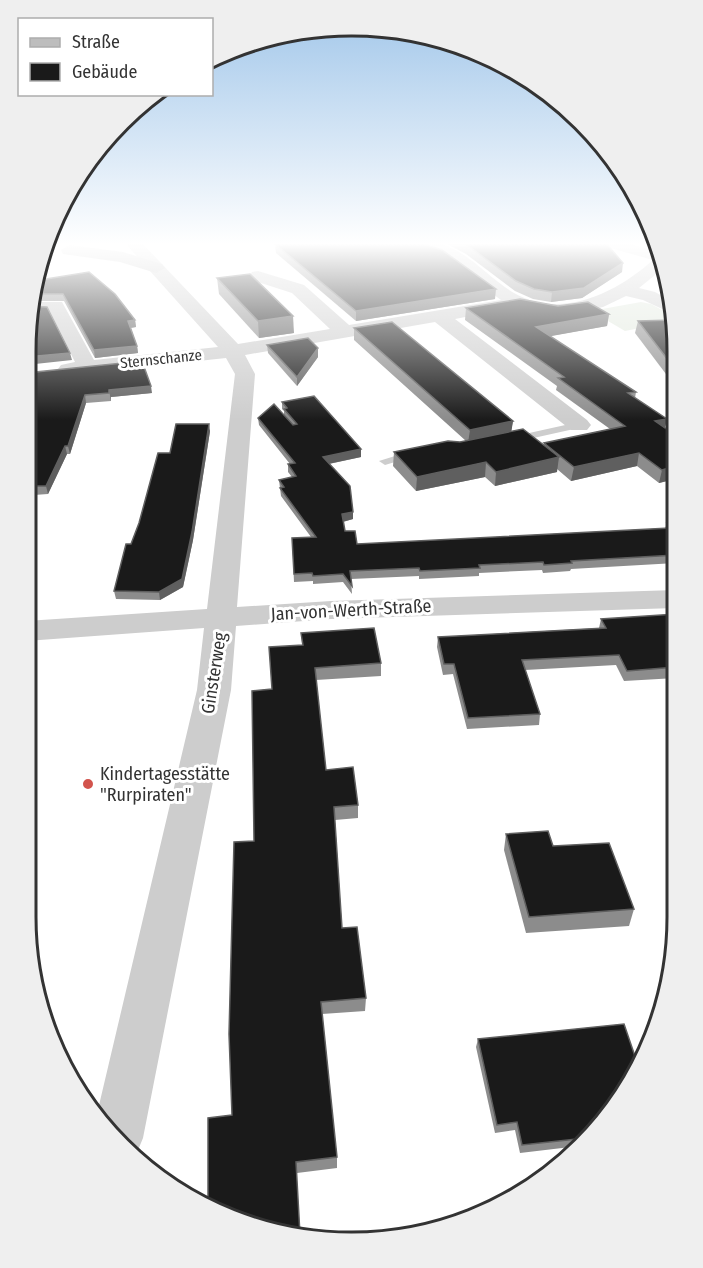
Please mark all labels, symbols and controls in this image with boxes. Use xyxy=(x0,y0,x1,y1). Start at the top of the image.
legend xyxy=(18,18,213,96)
text: Straße xyxy=(72,31,120,53)
text: Gebäude xyxy=(72,61,138,83)
street label: Sternschanze xyxy=(119,346,203,372)
street label: Jan-von-Werth-Straße xyxy=(270,595,432,625)
street label: Ginsterweg xyxy=(197,630,231,715)
place label: Kindertagesstätte "Rurpiraten" xyxy=(100,763,230,806)
marker: Kindertagesstätte "Rurpiraten" xyxy=(81,777,95,791)

